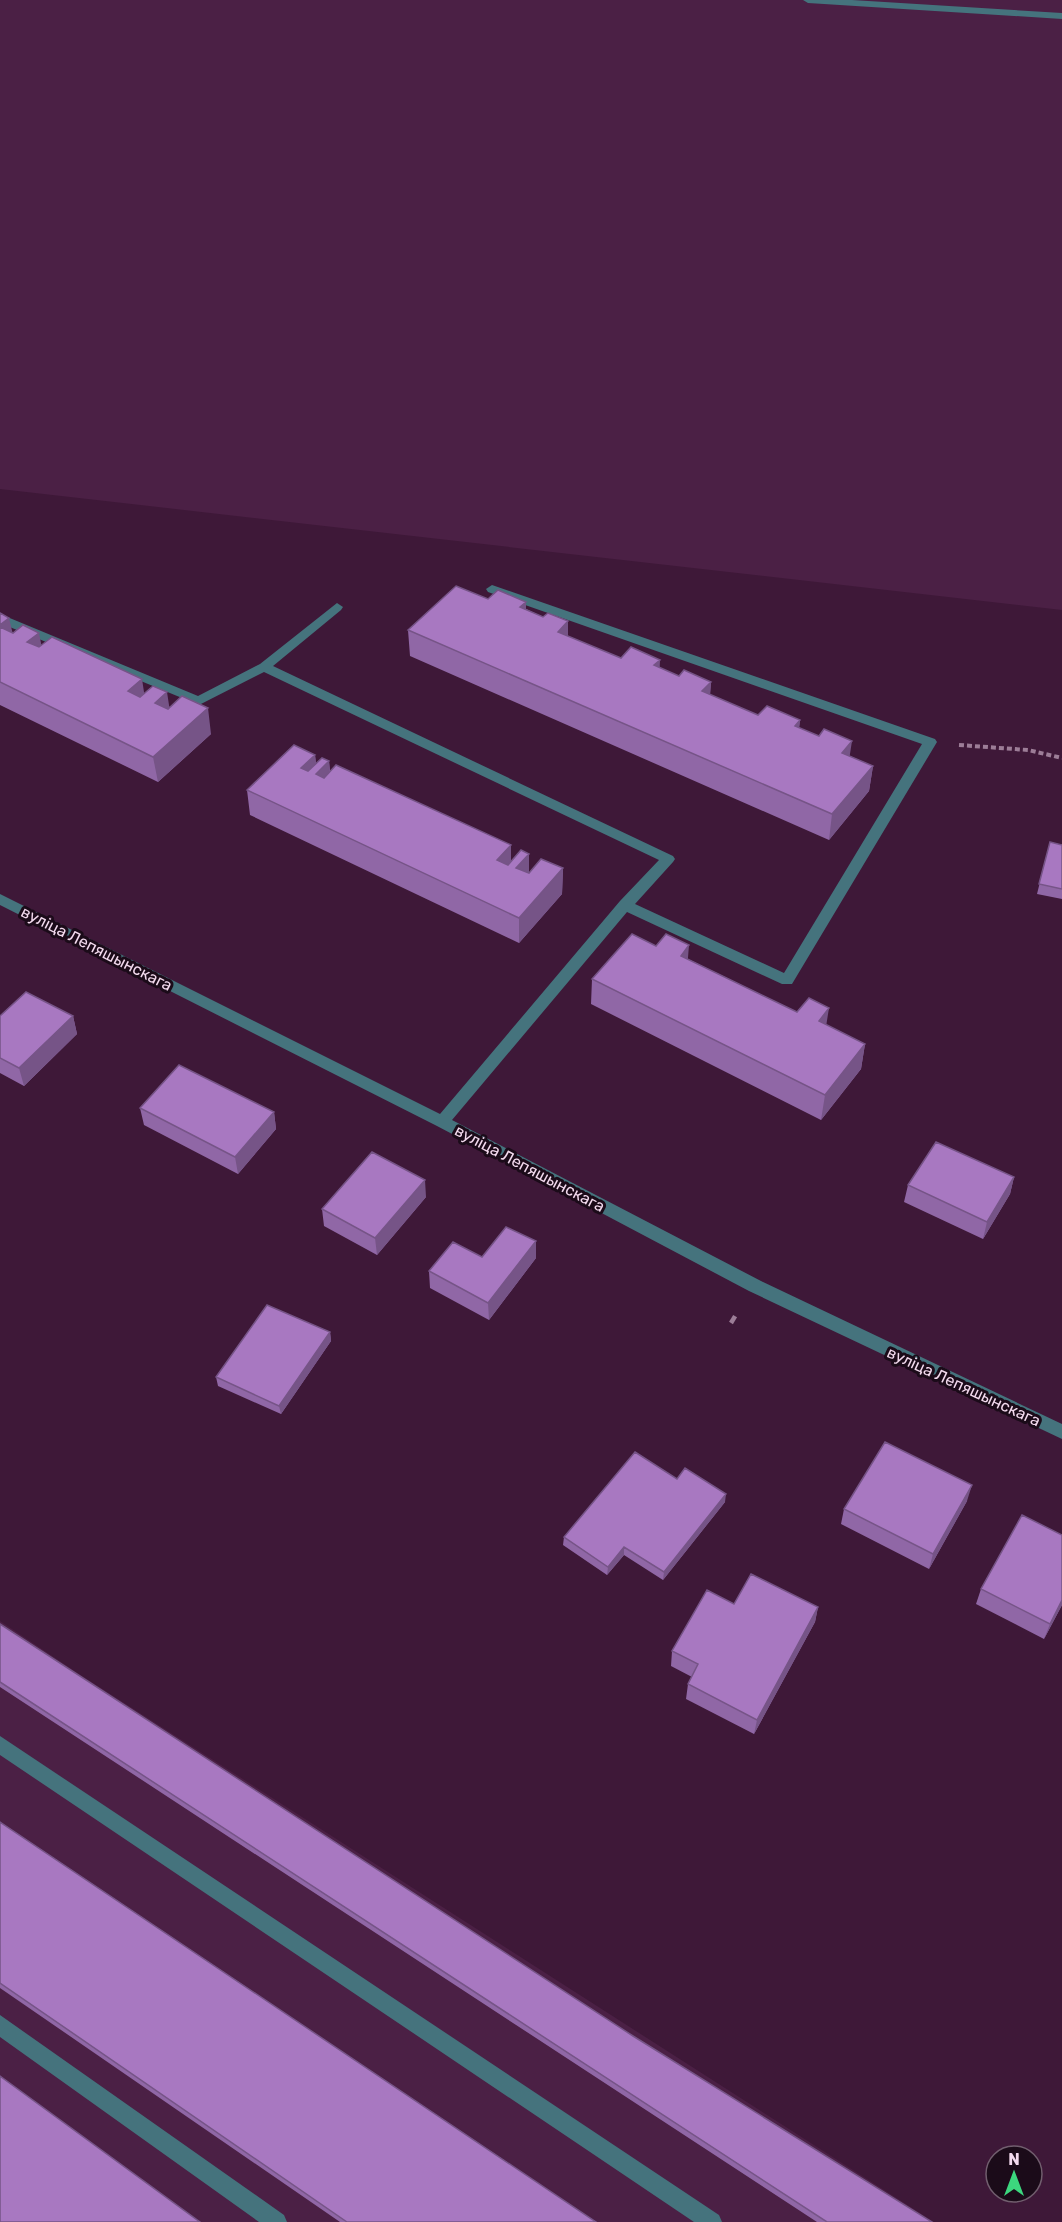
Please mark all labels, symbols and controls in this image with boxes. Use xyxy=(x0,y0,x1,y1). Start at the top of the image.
street label: вуліца Лепяшынскага xyxy=(18,902,176,995)
street label: вуліца Лепяшынскага xyxy=(452,1121,608,1216)
street label: вуліца Лепяшынскага xyxy=(884,1343,1044,1430)
north arrow xyxy=(984,2144,1044,2204)
text: N xyxy=(1008,2150,1020,2169)

